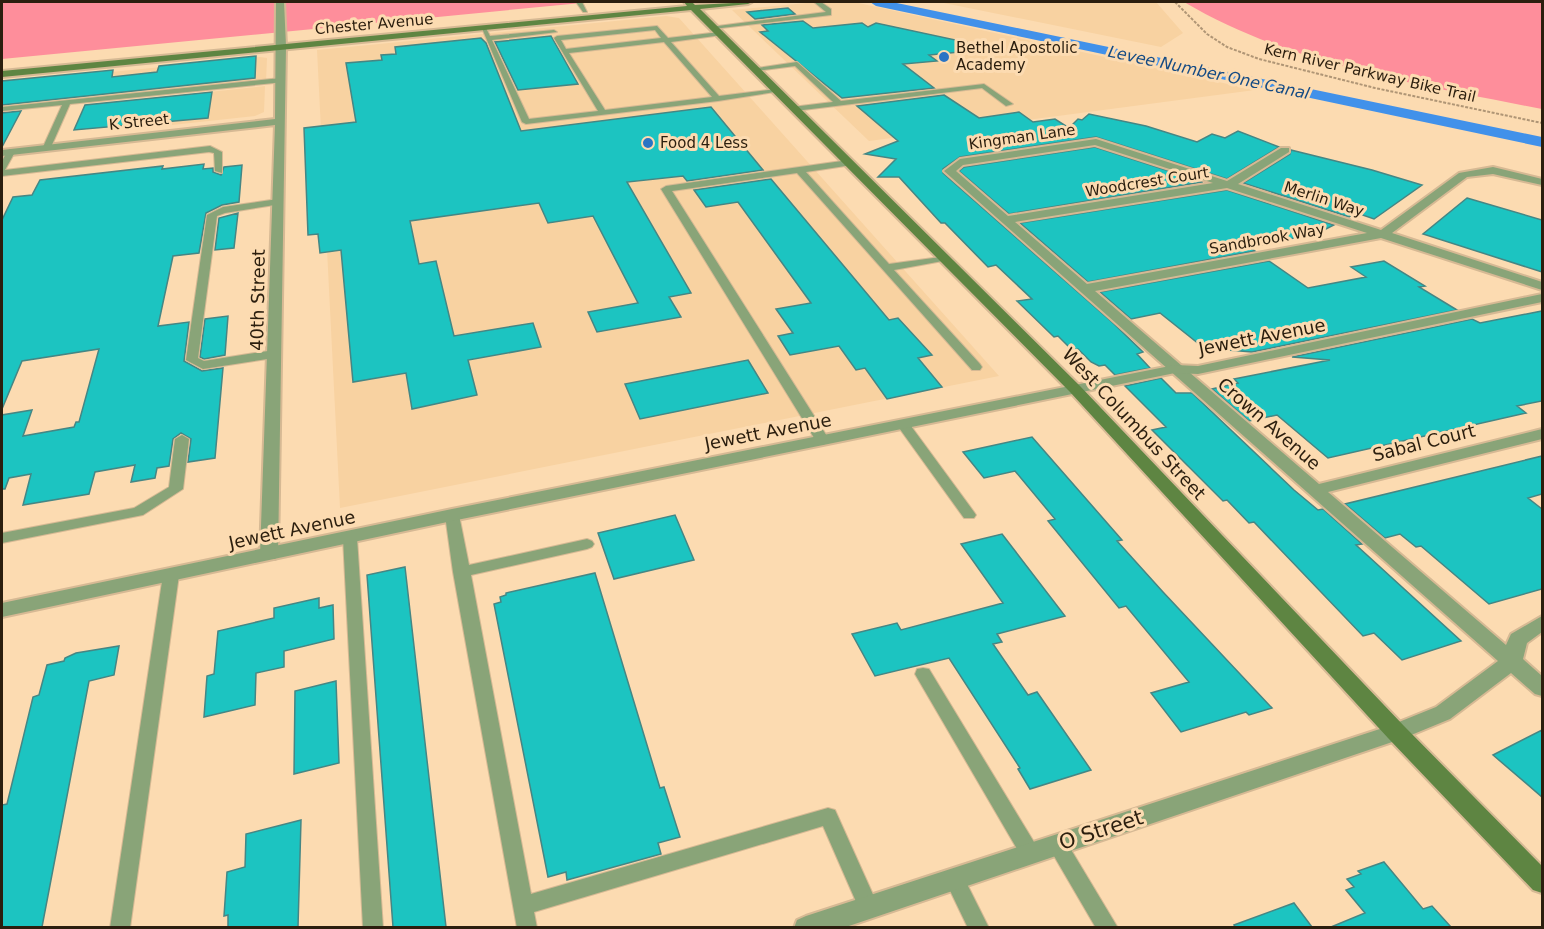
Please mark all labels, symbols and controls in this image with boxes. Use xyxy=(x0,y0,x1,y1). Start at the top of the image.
street label: Chester Avenue xyxy=(314,10,434,38)
place label: Bethel Apostolic Academy xyxy=(956,39,1078,74)
street label: Kern River Parkway Bike Trail xyxy=(1262,40,1478,106)
water label: Levee Number One Canal xyxy=(1106,42,1312,103)
marker: Bethel Apostolic Academy xyxy=(937,50,951,64)
street label: K Street xyxy=(108,110,170,134)
street label: Kingman Lane xyxy=(968,121,1076,153)
place label: Food 4 Less xyxy=(660,134,748,152)
marker: Food 4 Less xyxy=(641,136,655,150)
street label: Woodcrest Court xyxy=(1084,163,1210,201)
street label: Merlin Way xyxy=(1282,178,1366,220)
street label: Sandbrook Way xyxy=(1208,220,1326,258)
street label: 40th Street xyxy=(246,249,269,351)
street label: Jewett Avenue xyxy=(1196,314,1327,359)
street label: West Columbus Street xyxy=(1058,343,1210,504)
street label: Crown Avenue xyxy=(1214,373,1325,474)
street label: Jewett Avenue xyxy=(702,409,833,454)
street label: Sabal Court xyxy=(1370,420,1477,465)
street label: Jewett Avenue xyxy=(226,506,357,553)
street label: O Street xyxy=(1056,805,1146,855)

